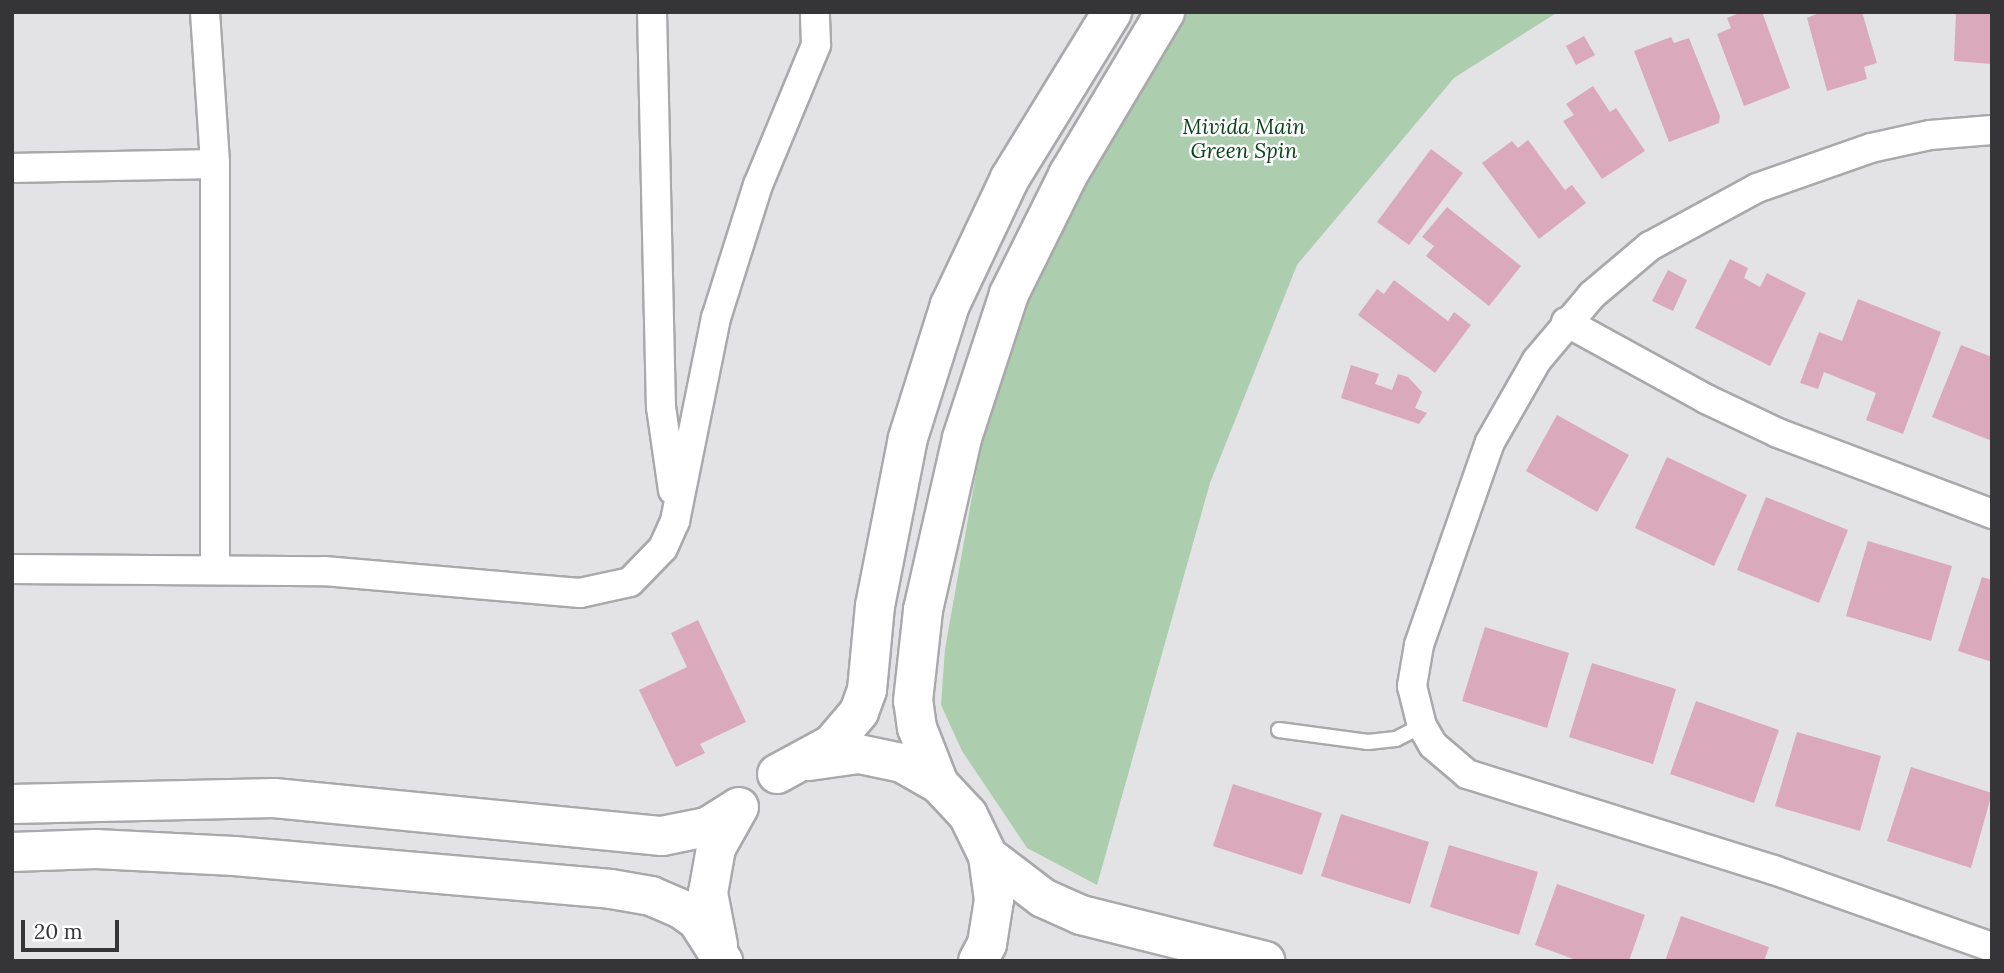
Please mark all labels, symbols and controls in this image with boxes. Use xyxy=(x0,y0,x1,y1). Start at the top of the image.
park label: Mivida Main Green Spin xyxy=(1183,114,1305,164)
scale bar xyxy=(24,906,122,950)
text: 20 m xyxy=(34,918,83,945)

